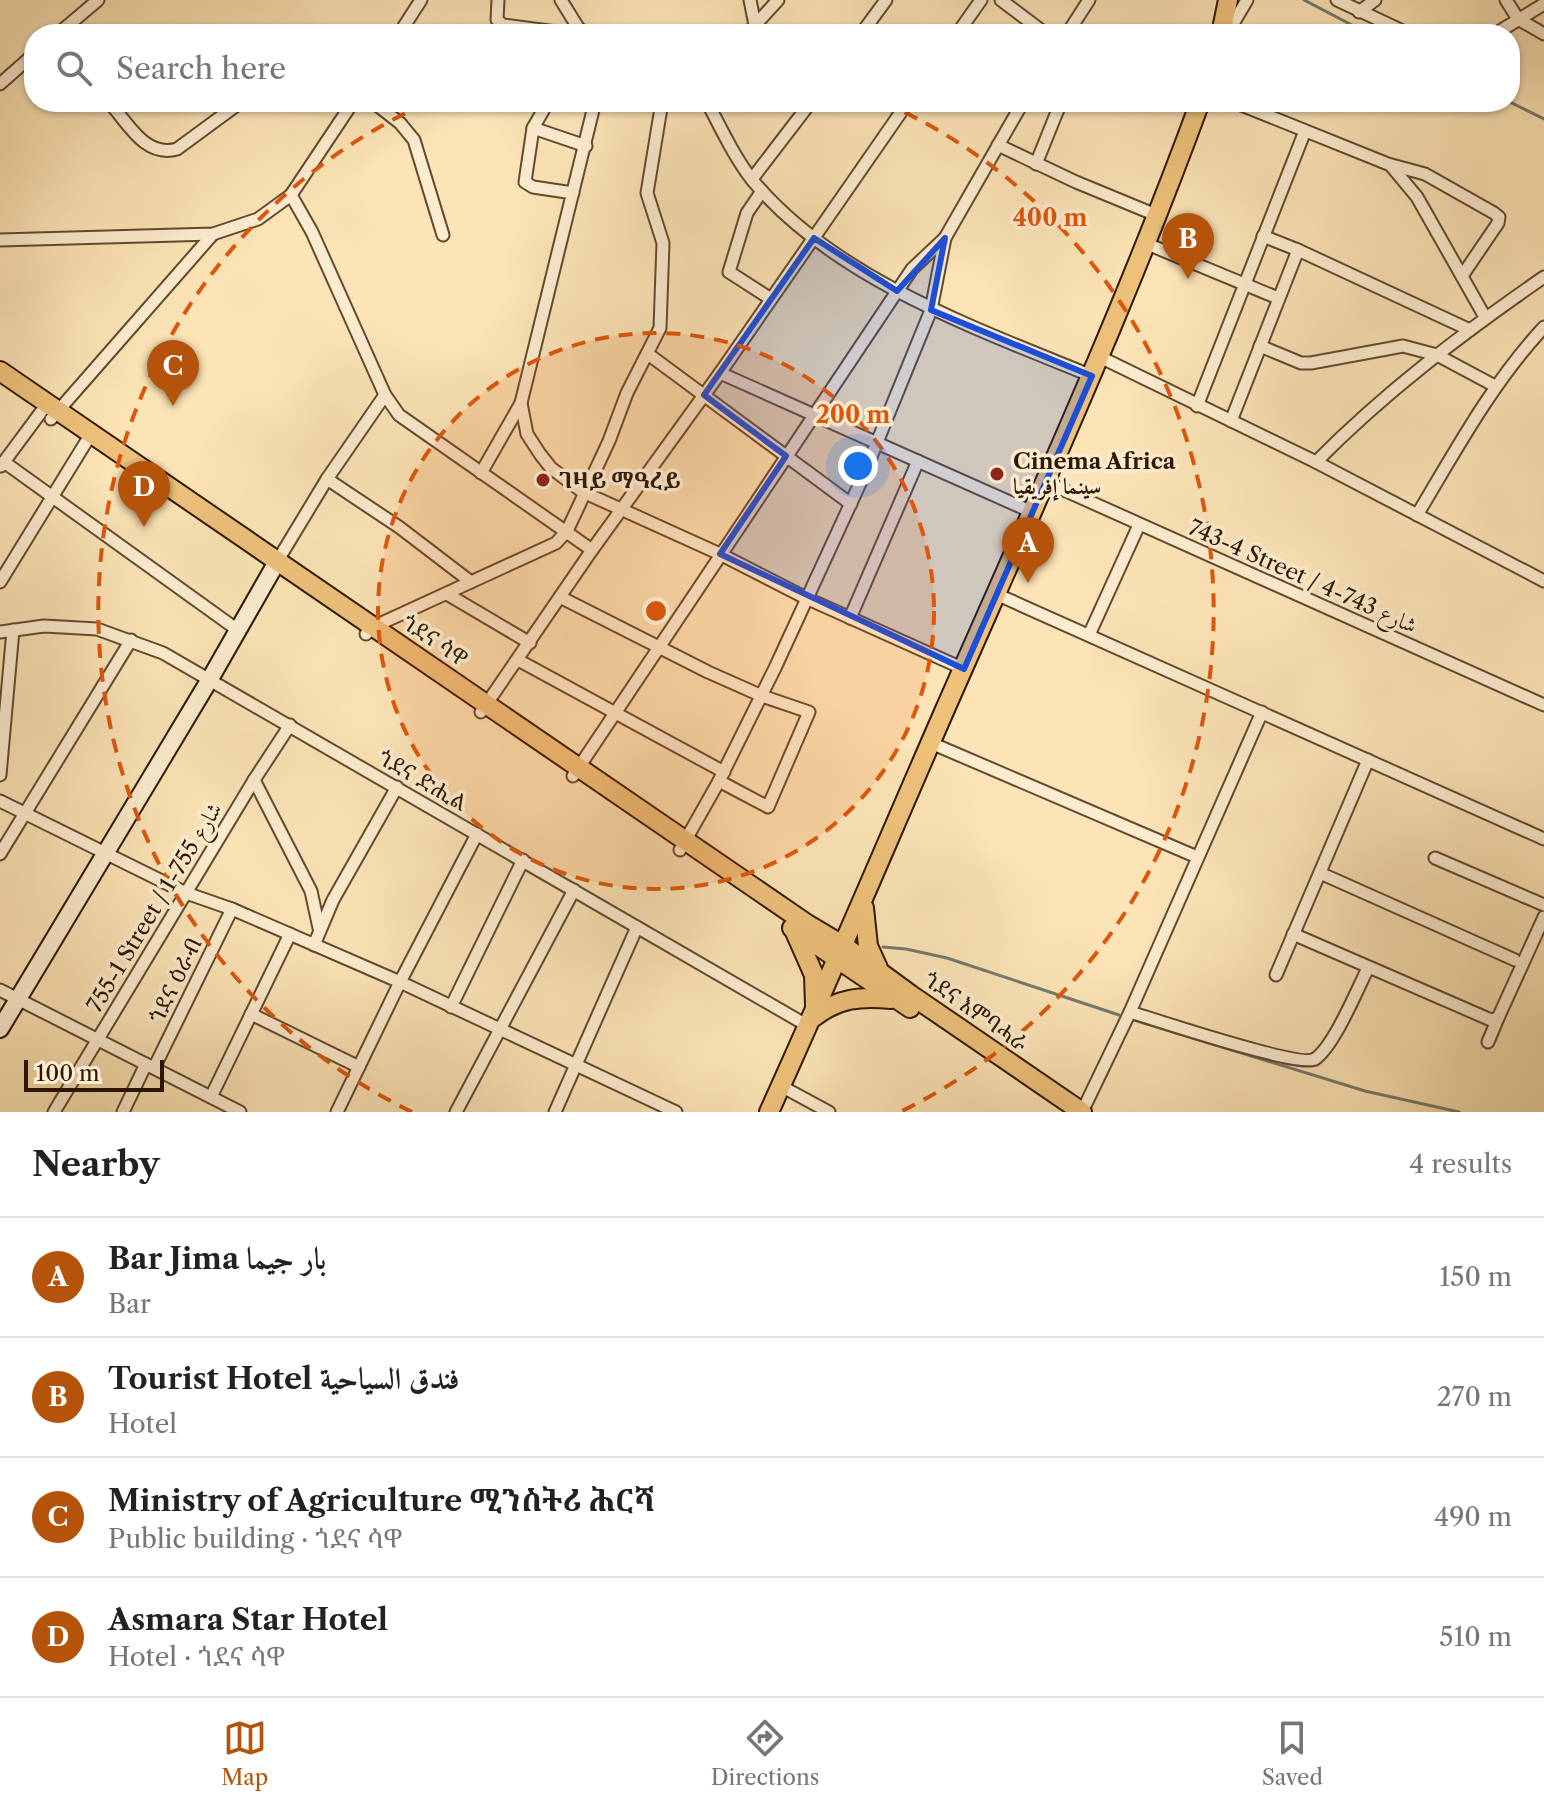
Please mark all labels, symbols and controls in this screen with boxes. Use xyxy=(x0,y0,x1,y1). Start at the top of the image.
search box xyxy=(24,24,1520,112)
icon: search xyxy=(52,46,96,90)
text: Search here xyxy=(116,50,286,87)
text: 400 m xyxy=(1013,203,1087,232)
pin: B xyxy=(1162,213,1214,279)
pin: C xyxy=(147,340,199,406)
text: 200 m xyxy=(816,400,890,429)
your location xyxy=(838,446,878,486)
place label: Cinema Africa سينما إفريقيا xyxy=(1013,448,1176,501)
pin: D xyxy=(118,461,170,527)
marker: Cinema Africa سينما إفريقيا xyxy=(988,465,1006,483)
place label: ገዛይ ማዓረይ xyxy=(559,467,681,494)
marker: ገዛይ ማዓረይ xyxy=(534,471,552,489)
street label: 743-4 Street / شارع 743-4 xyxy=(1182,514,1421,644)
pin: A xyxy=(1002,517,1054,583)
centre of rings xyxy=(642,597,670,625)
street label: ጎደና ሳዋ xyxy=(397,609,473,672)
street label: ጎደና ድሒል xyxy=(373,744,472,817)
street label: 755-1 Street / شارع 755-1 xyxy=(81,798,232,1020)
street label: ጎደና ዕራብ xyxy=(143,933,208,1027)
street label: ጎደና እምባሓራ xyxy=(919,966,1033,1057)
scale bar xyxy=(24,1056,164,1092)
text: 100 m xyxy=(36,1060,99,1087)
text: Nearby xyxy=(32,1143,160,1185)
text: 4 results xyxy=(1409,1148,1512,1180)
text: Bar Jima بار جيما xyxy=(108,1240,326,1277)
text: A xyxy=(48,1261,68,1293)
text: 150 m xyxy=(1439,1261,1512,1293)
text: Bar xyxy=(108,1288,151,1320)
text: Tourist Hotel فندق السياحية xyxy=(108,1360,460,1397)
text: B xyxy=(48,1381,68,1413)
text: 270 m xyxy=(1437,1381,1512,1413)
text: Hotel xyxy=(108,1408,177,1440)
text: Ministry of Agriculture ሚንስትሪ ሕርሻ xyxy=(108,1482,655,1519)
text: C xyxy=(48,1501,68,1533)
text: 490 m xyxy=(1434,1501,1512,1533)
text: Public building · ጎደና ሳዋ xyxy=(108,1523,402,1555)
text: Asmara Star Hotel xyxy=(108,1601,388,1638)
text: D xyxy=(47,1621,69,1653)
text: 510 m xyxy=(1439,1621,1512,1653)
text: Hotel · ጎደና ሳዋ xyxy=(108,1641,285,1673)
tab: Map xyxy=(221,1716,268,1791)
tab: Directions xyxy=(711,1716,819,1791)
tab: Saved xyxy=(1262,1716,1323,1791)

